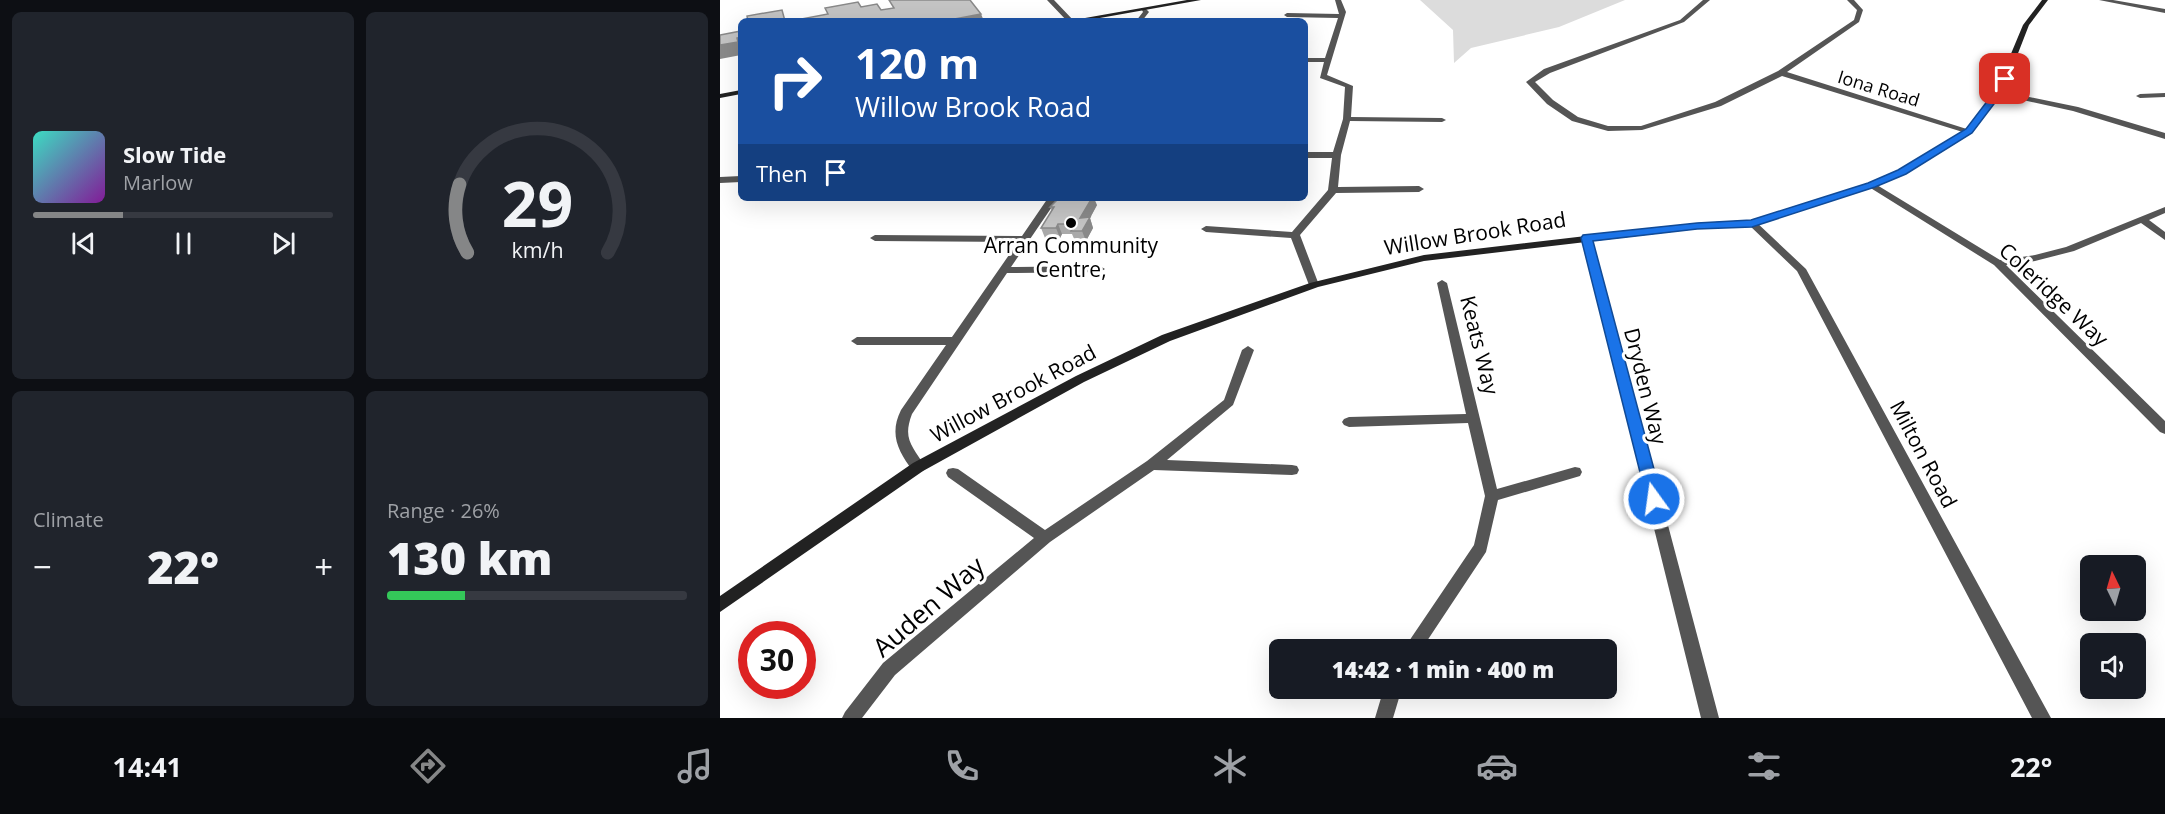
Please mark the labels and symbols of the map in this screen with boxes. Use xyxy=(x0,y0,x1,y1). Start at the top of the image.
pin xyxy=(1979,53,2030,104)
street label: Iona Road xyxy=(1835,64,1923,112)
street label: Willow Brook Road xyxy=(1382,205,1568,261)
marker: Arran Community Centre, xyxy=(1064,216,1078,230)
place label: Arran Community Centre, xyxy=(984,231,1159,283)
street label: Coleridge Way xyxy=(1993,236,2115,352)
street label: Keats Way xyxy=(1454,293,1506,398)
street label: Dryden Way xyxy=(1618,325,1674,448)
street label: Willow Brook Road xyxy=(925,338,1101,448)
street label: Milton Road xyxy=(1884,395,1964,513)
position arrow xyxy=(1622,467,1686,531)
street label: Auden Way xyxy=(864,547,992,665)
north arrow xyxy=(2080,555,2146,621)
speed limit sign: 30 xyxy=(738,621,816,699)

